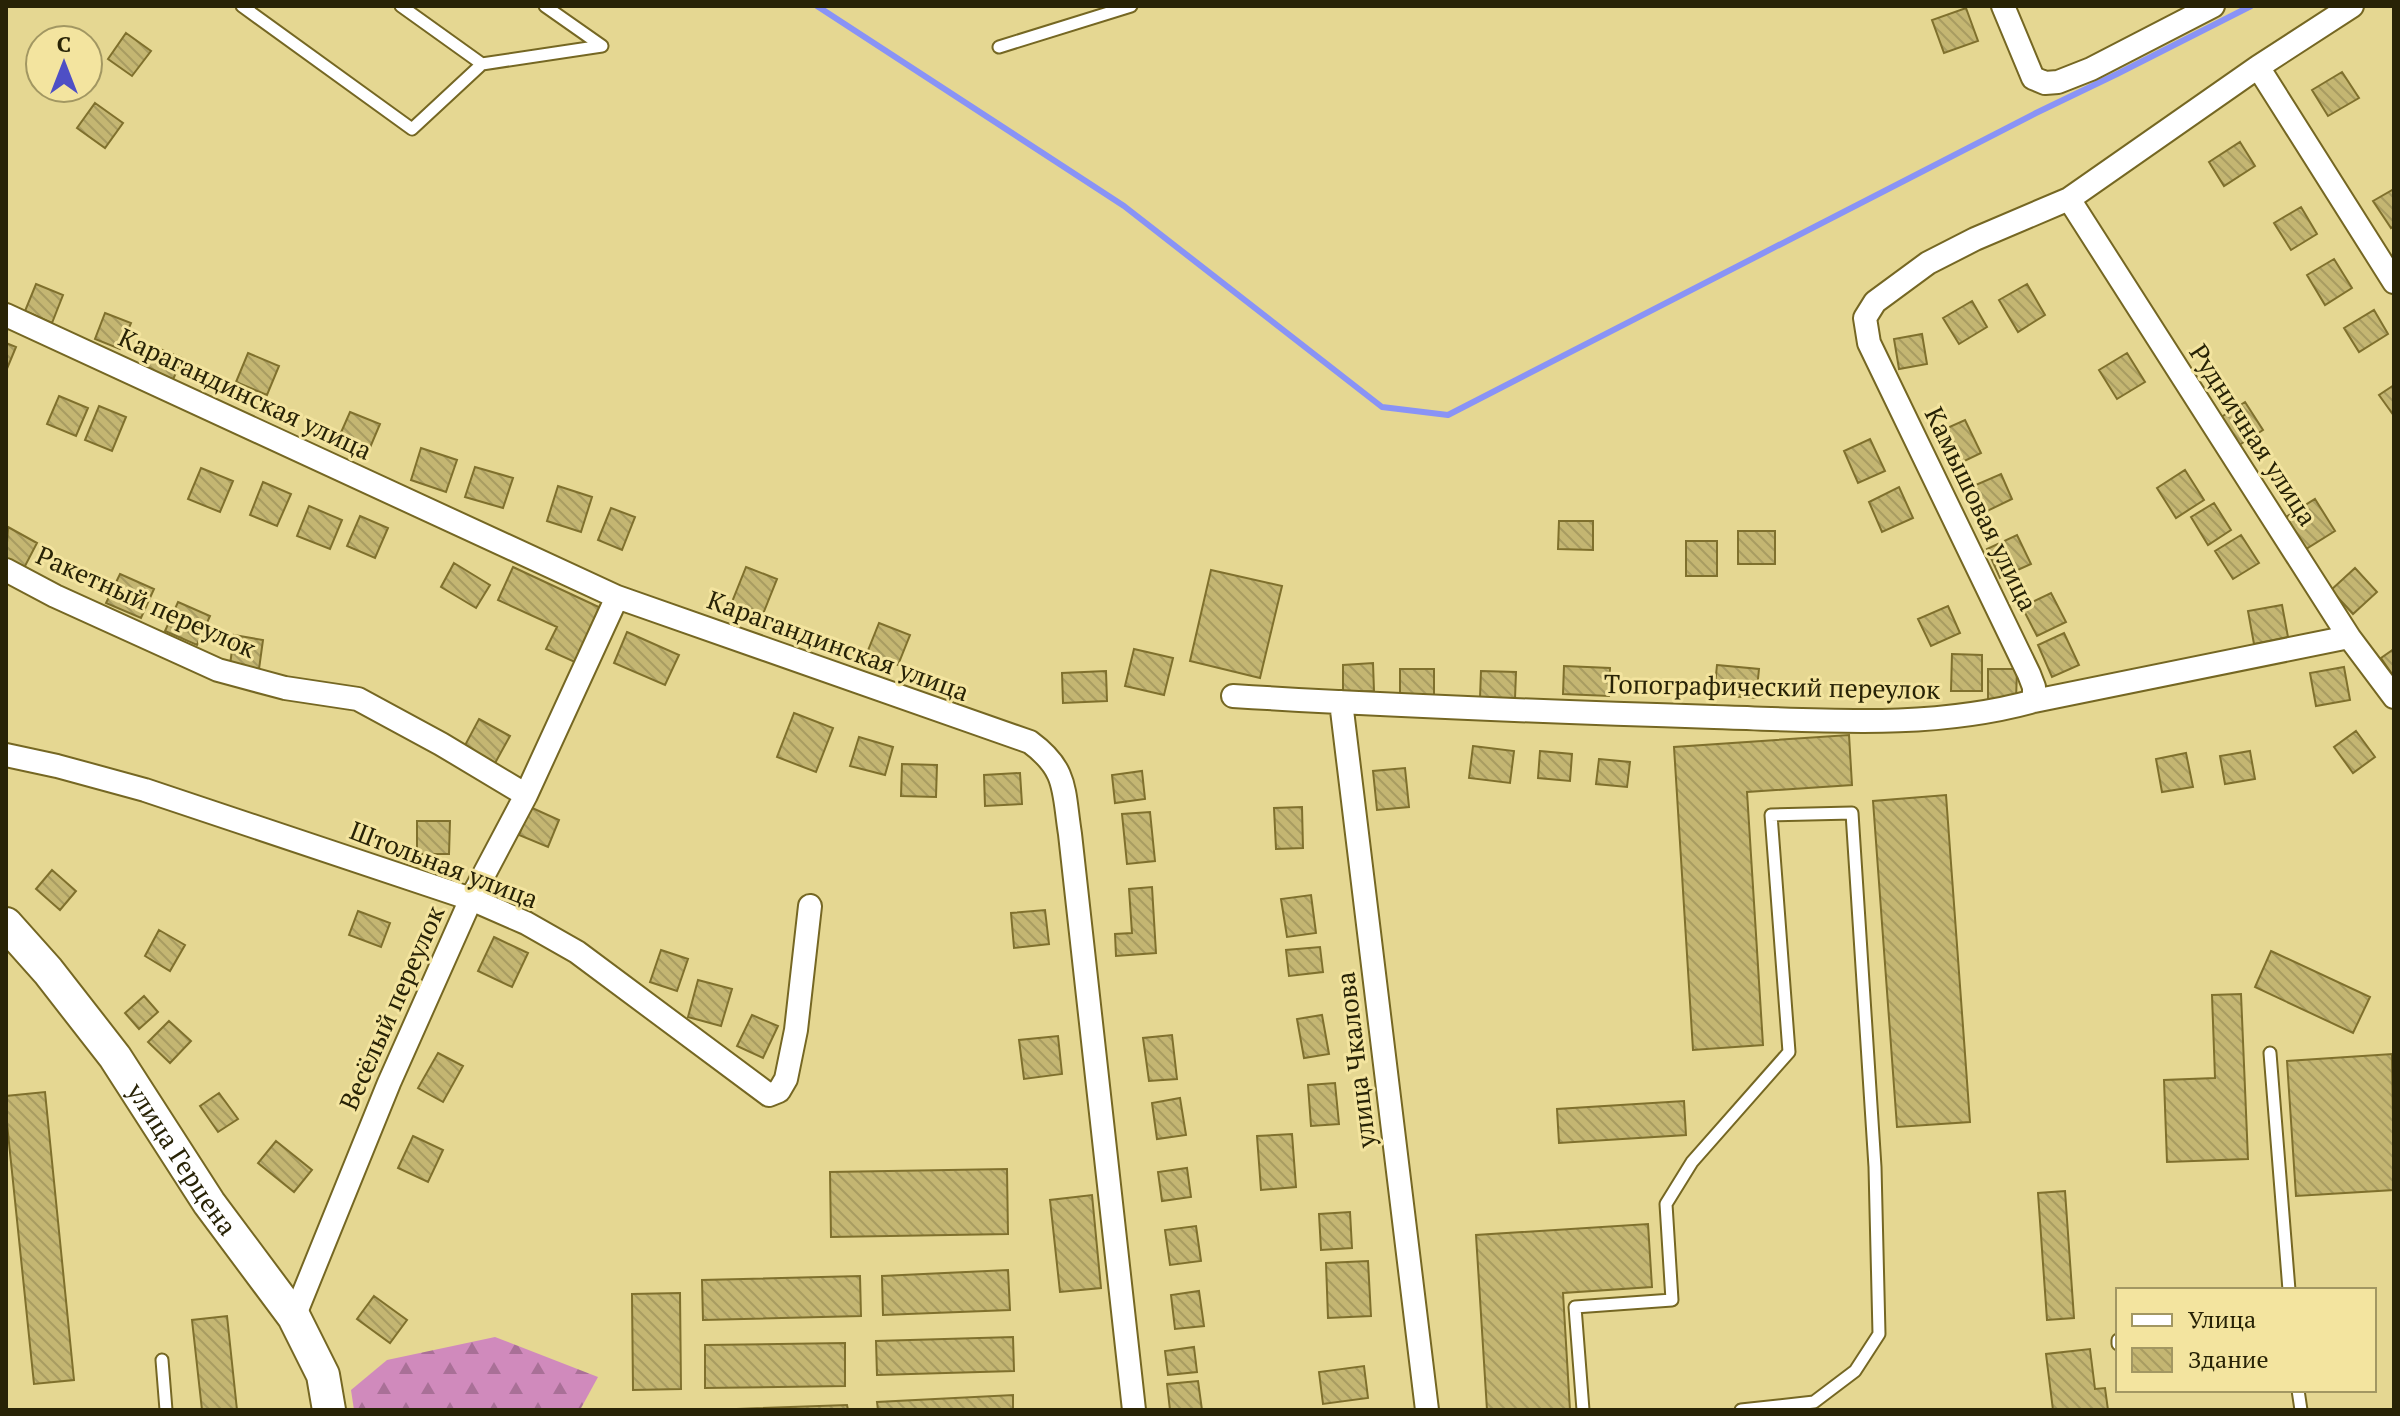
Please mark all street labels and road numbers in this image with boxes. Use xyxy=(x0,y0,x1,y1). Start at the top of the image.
street label: Карагандинская улица xyxy=(113,319,378,467)
street label: Рудничная улица xyxy=(2182,337,2325,532)
street label: Камышовая улица xyxy=(1918,401,2046,616)
street label: Ракетный переулок xyxy=(31,537,263,665)
street label: Карагандинская улица xyxy=(703,582,974,708)
street label: Топографический переулок xyxy=(1604,666,1941,706)
street label: Штольная улица xyxy=(345,813,543,916)
street label: Весёлый переулок xyxy=(331,899,452,1115)
street label: улица Чкалова xyxy=(1327,970,1383,1151)
street label: улица Герцена xyxy=(119,1075,245,1242)

